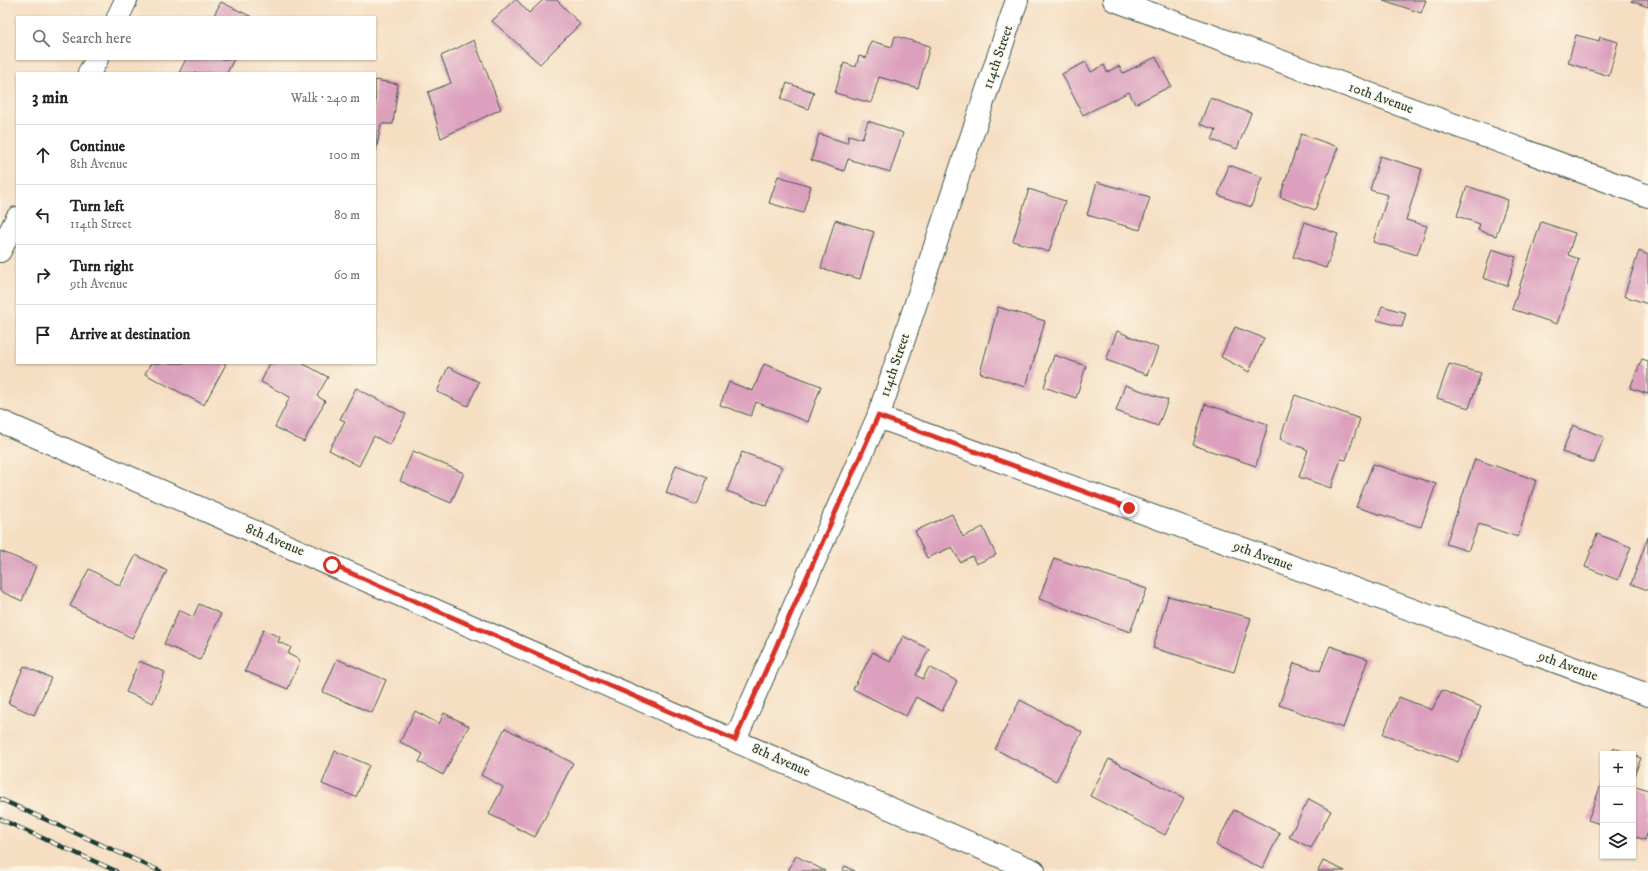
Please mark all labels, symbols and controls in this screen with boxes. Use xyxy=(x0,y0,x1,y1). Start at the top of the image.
search box xyxy=(16,16,376,60)
street label: 114th Street xyxy=(979,22,1017,91)
icon: search xyxy=(30,27,52,49)
text: Search here xyxy=(62,29,131,48)
street label: 10th Avenue xyxy=(1346,78,1416,118)
text: 3 min xyxy=(32,87,68,109)
text: Walk · 240 m xyxy=(291,90,360,106)
text: Continue xyxy=(70,137,125,156)
icon: ahead xyxy=(32,144,54,166)
text: 100 m xyxy=(329,147,360,163)
text: 8th Avenue xyxy=(70,156,128,172)
text: Turn left xyxy=(70,197,124,216)
icon: left xyxy=(32,204,54,226)
text: 80 m xyxy=(334,207,360,223)
text: 114th Street xyxy=(70,216,132,232)
text: Turn right xyxy=(70,257,133,276)
icon: right xyxy=(32,264,54,286)
text: 60 m xyxy=(334,267,360,283)
text: 9th Avenue xyxy=(70,276,128,292)
icon: arrive xyxy=(32,324,54,346)
text: Arrive at destination xyxy=(70,325,190,344)
street label: 114th Street xyxy=(876,330,914,399)
route end xyxy=(1120,499,1138,517)
street label: 8th Avenue xyxy=(243,520,307,561)
street label: 9th Avenue xyxy=(1230,537,1295,575)
route start xyxy=(323,556,341,574)
street label: 9th Avenue xyxy=(1535,647,1600,685)
street label: 8th Avenue xyxy=(749,739,813,781)
map controls xyxy=(1600,751,1636,859)
button: + xyxy=(1600,751,1636,787)
button: − xyxy=(1600,787,1636,823)
button: layers xyxy=(1600,823,1636,859)

